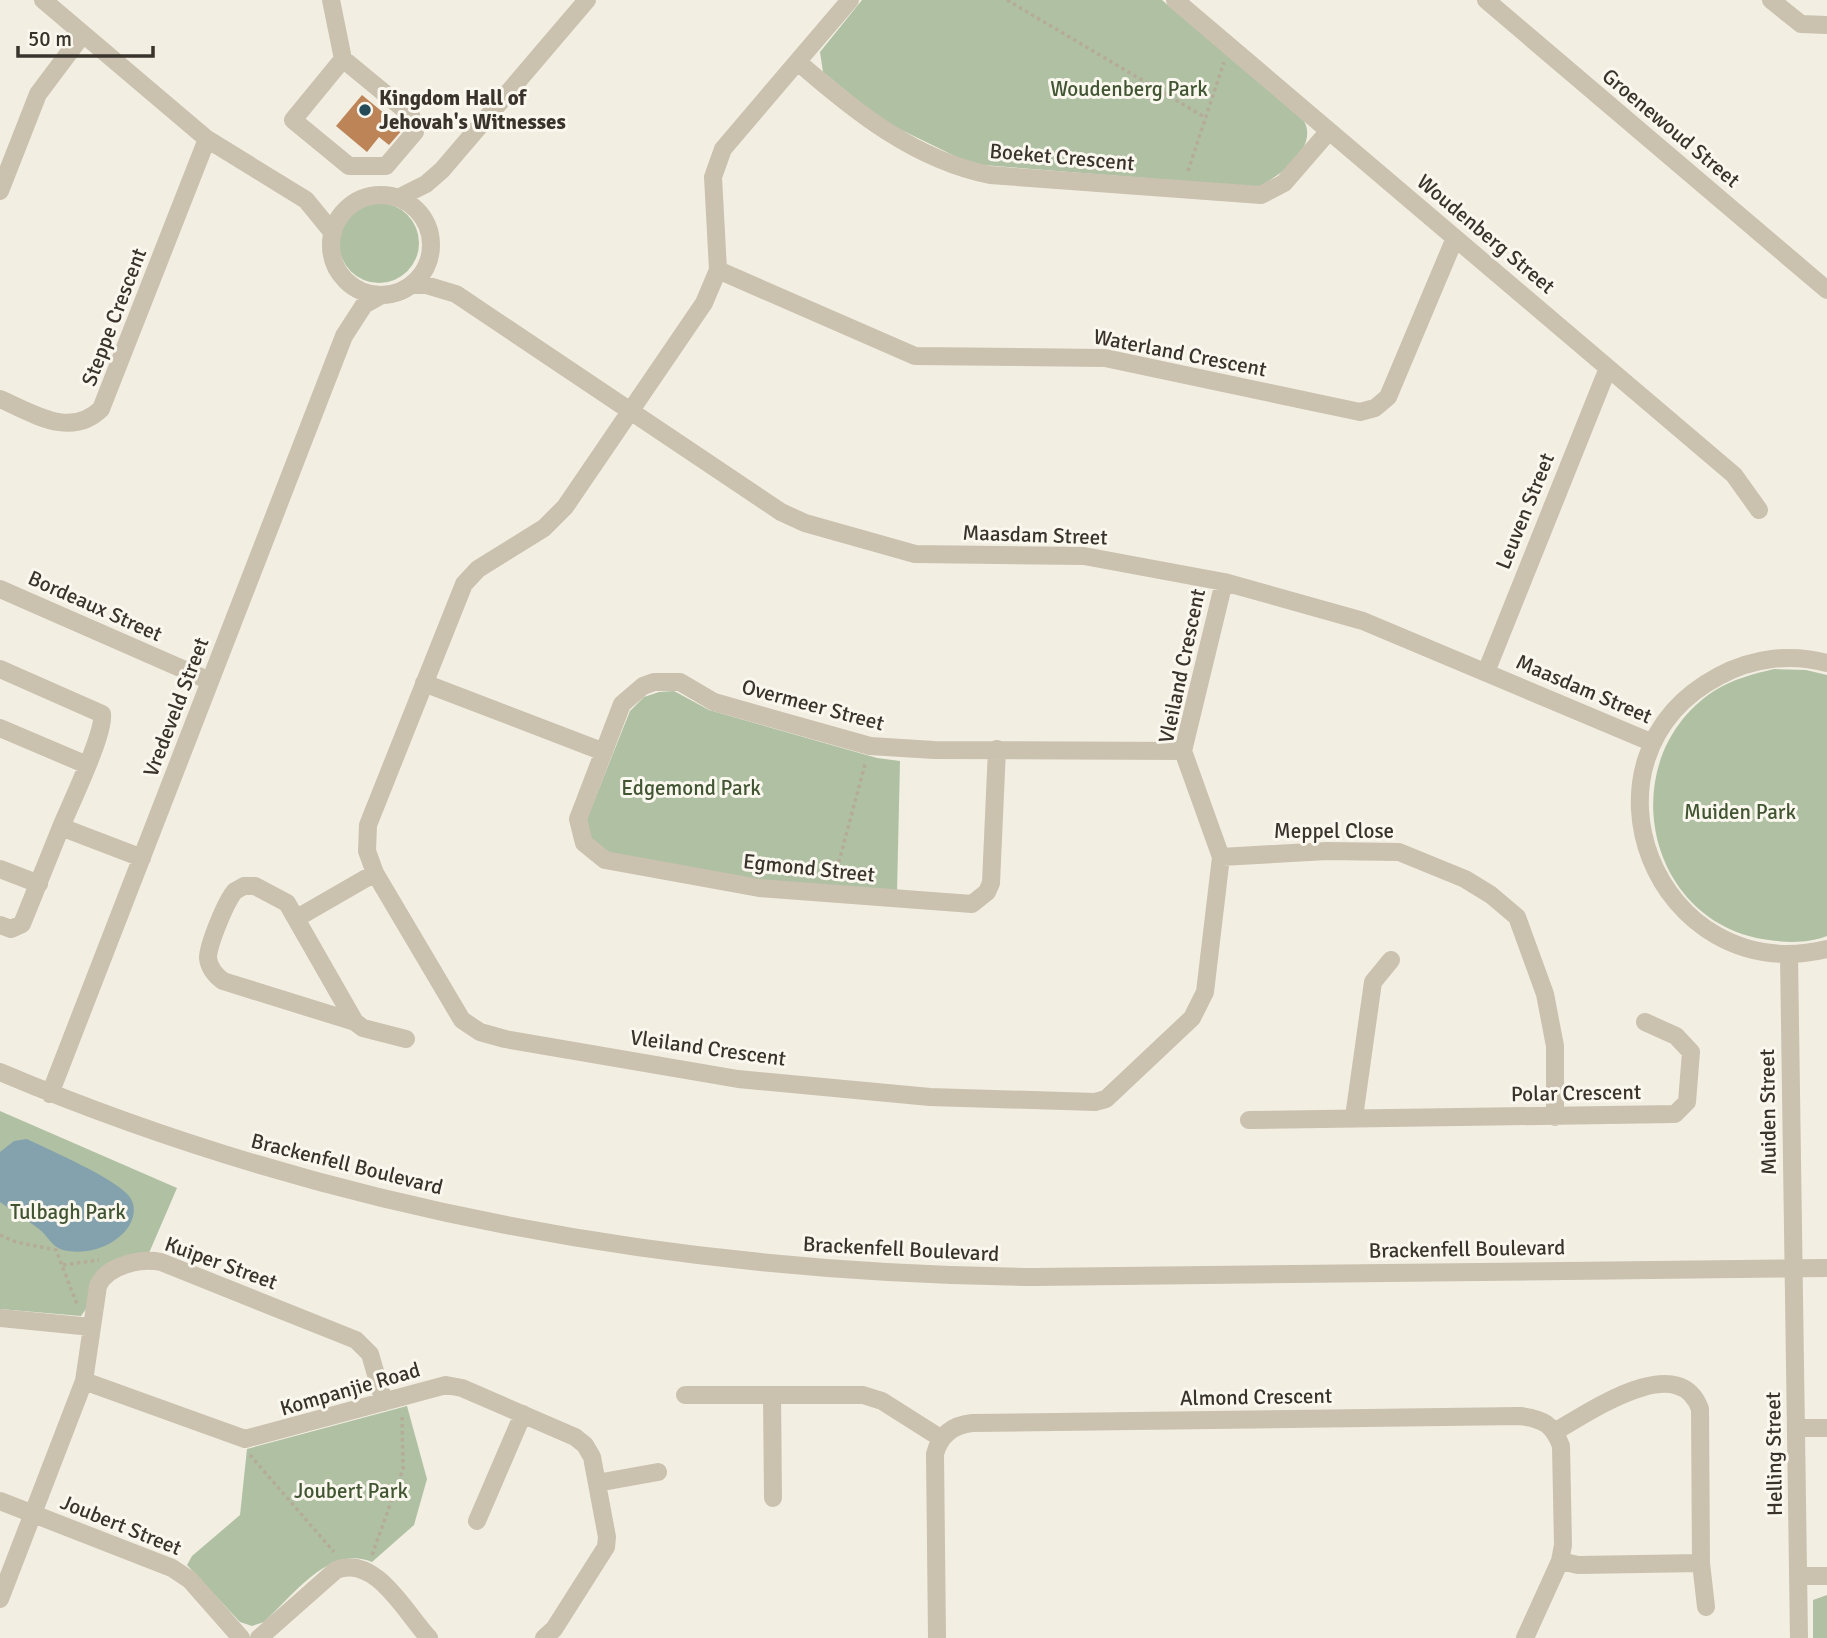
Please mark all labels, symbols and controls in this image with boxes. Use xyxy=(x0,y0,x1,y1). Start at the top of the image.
scale bar xyxy=(18,14,152,58)
text: 50 m xyxy=(28,26,72,52)
street label: Groenewoud Street xyxy=(1597,63,1745,193)
park label: Woudenberg Park xyxy=(1050,76,1208,102)
place label: Kingdom Hall of Jehovah's Witnesses xyxy=(379,85,566,135)
marker: Kingdom Hall of Jehovah's Witnesses xyxy=(357,102,373,118)
street label: Boeket Crescent xyxy=(988,138,1136,176)
street label: Woudenberg Street xyxy=(1412,169,1560,299)
street label: Steppe Crescent xyxy=(76,244,152,390)
street label: Waterland Crescent xyxy=(1091,323,1269,383)
street label: Leuven Street xyxy=(1490,449,1560,573)
street label: Maasdam Street xyxy=(962,519,1108,551)
street label: Bordeaux Street xyxy=(24,565,166,647)
street label: Vleiland Crescent xyxy=(1153,586,1211,746)
street label: Vredeveld Street xyxy=(138,634,214,780)
street label: Maasdam Street xyxy=(1512,649,1656,729)
street label: Overmeer Street xyxy=(739,674,887,736)
park label: Edgemond Park xyxy=(621,775,761,801)
park label: Muiden Park xyxy=(1684,799,1797,825)
street label: Meppel Close xyxy=(1274,818,1394,844)
street label: Egmond Street xyxy=(742,848,876,888)
street label: Vleiland Crescent xyxy=(628,1024,788,1072)
street label: Muiden Street xyxy=(1754,1049,1782,1175)
street label: Polar Crescent xyxy=(1511,1079,1641,1107)
street label: Brackenfell Boulevard xyxy=(248,1128,446,1200)
park label: Tulbagh Park xyxy=(10,1199,126,1225)
street label: Kuiper Street xyxy=(161,1231,281,1295)
street label: Brackenfell Boulevard xyxy=(802,1231,1000,1267)
street label: Brackenfell Boulevard xyxy=(1368,1234,1566,1264)
street label: Kompanjie Road xyxy=(277,1357,423,1421)
street label: Almond Crescent xyxy=(1180,1383,1332,1411)
street label: Helling Street xyxy=(1760,1392,1788,1516)
park label: Joubert Park xyxy=(294,1478,408,1504)
street label: Joubert Street xyxy=(57,1489,185,1561)

